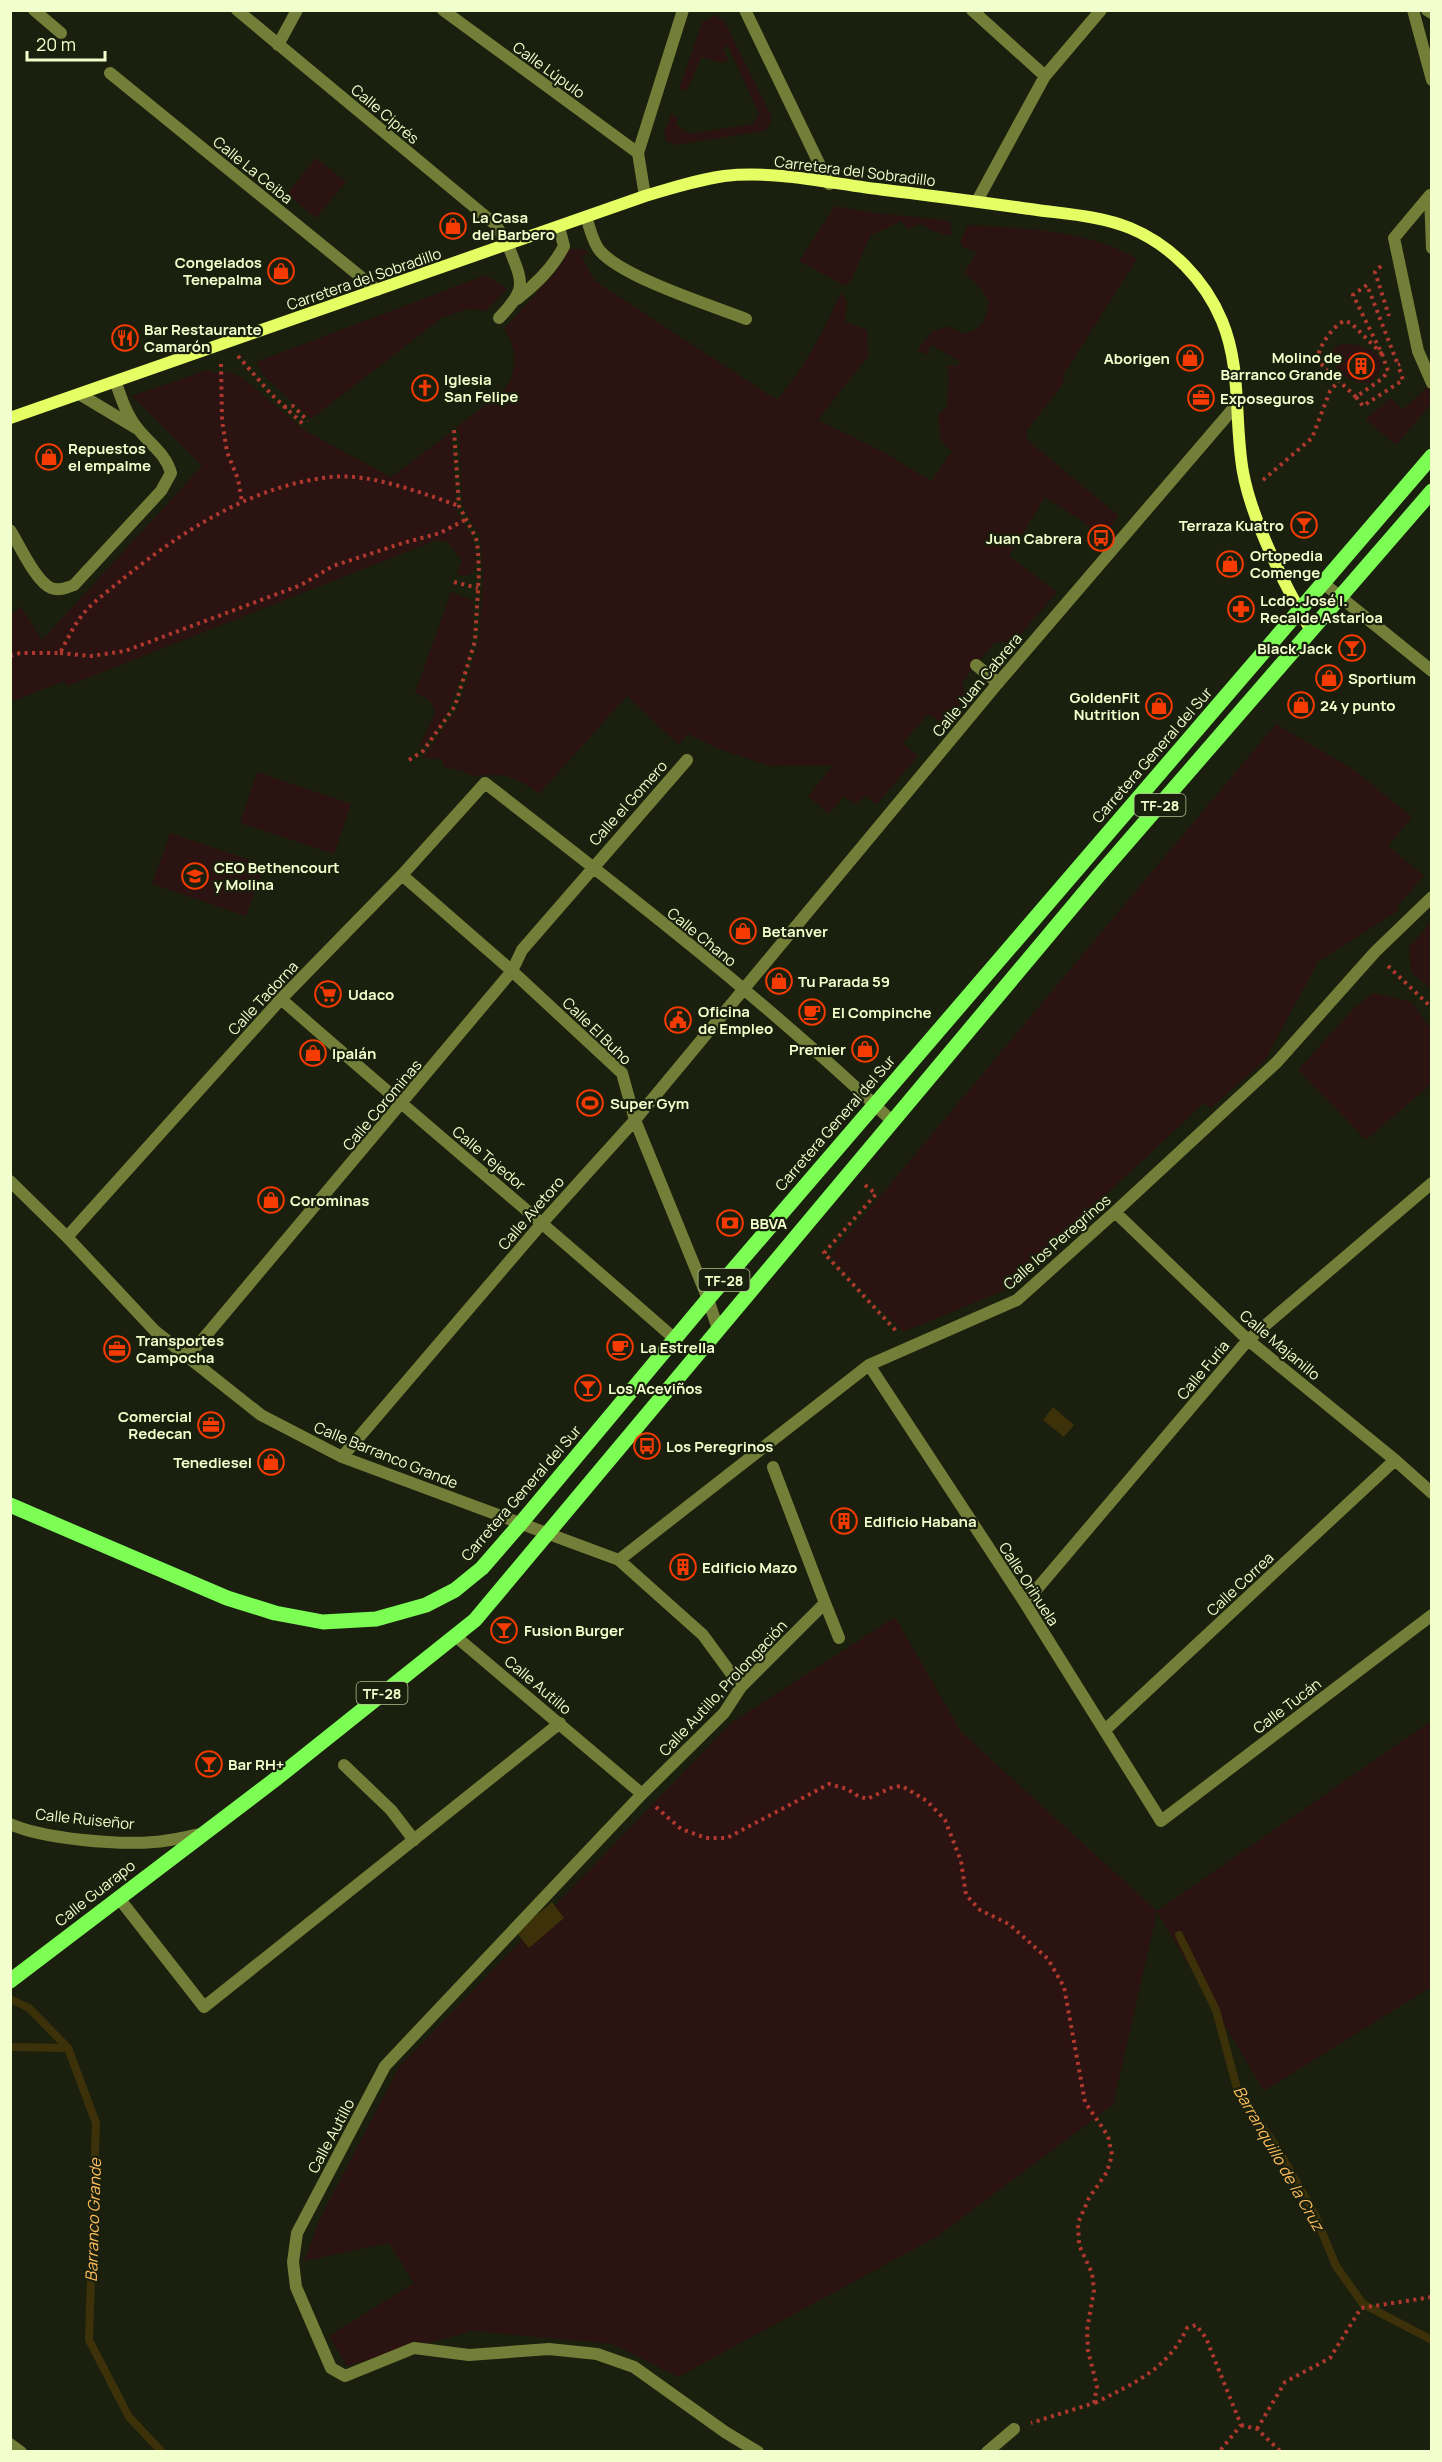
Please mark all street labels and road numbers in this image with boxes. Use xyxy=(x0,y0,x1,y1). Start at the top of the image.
street label: Calle Lúpulo xyxy=(509,37,589,103)
street label: Calle Ciprés xyxy=(346,79,424,149)
street label: Calle La Ceiba xyxy=(209,131,297,209)
street label: Carretera del Sobradillo xyxy=(773,151,937,191)
street label: Carretera del Sobradillo xyxy=(284,243,444,315)
street label: Calle Juan Cabrera xyxy=(927,629,1027,741)
street label: Carretera General del Sur xyxy=(1087,682,1217,827)
street label: Calle el Gomero xyxy=(584,756,672,850)
road number: TF-28 xyxy=(1134,794,1186,816)
street label: Calle Chano xyxy=(663,903,741,972)
street label: Calle Tadorna xyxy=(223,956,303,1040)
street label: Calle El Buho xyxy=(558,993,636,1069)
street label: Carretera General del Sur xyxy=(770,1050,900,1195)
street label: Calle Corominas xyxy=(338,1055,426,1155)
street label: Calle Tejedor xyxy=(448,1121,531,1195)
street label: Calle Avetoro xyxy=(493,1171,569,1254)
street label: Calle los Peregrinos xyxy=(999,1189,1115,1295)
road number: TF-28 xyxy=(698,1269,750,1291)
street label: Calle Majanillo xyxy=(1235,1305,1325,1385)
street label: Calle Furia xyxy=(1172,1336,1234,1404)
street label: Calle Barranco Grande xyxy=(311,1417,461,1494)
street label: Carretera General del Sur xyxy=(456,1420,586,1565)
street label: Calle Orihuela xyxy=(994,1538,1064,1630)
street label: Calle Correa xyxy=(1202,1547,1278,1621)
street label: Calle Autillo, Prolongación xyxy=(654,1615,792,1761)
street label: Calle Autillo xyxy=(500,1651,576,1719)
street label: Calle Tucán xyxy=(1249,1673,1326,1739)
road number: TF-28 xyxy=(356,1682,407,1704)
street label: Calle Ruiseñor xyxy=(34,1803,136,1835)
street label: Calle Guarapo xyxy=(50,1855,140,1931)
street label: Calle Autillo xyxy=(303,2095,359,2177)

